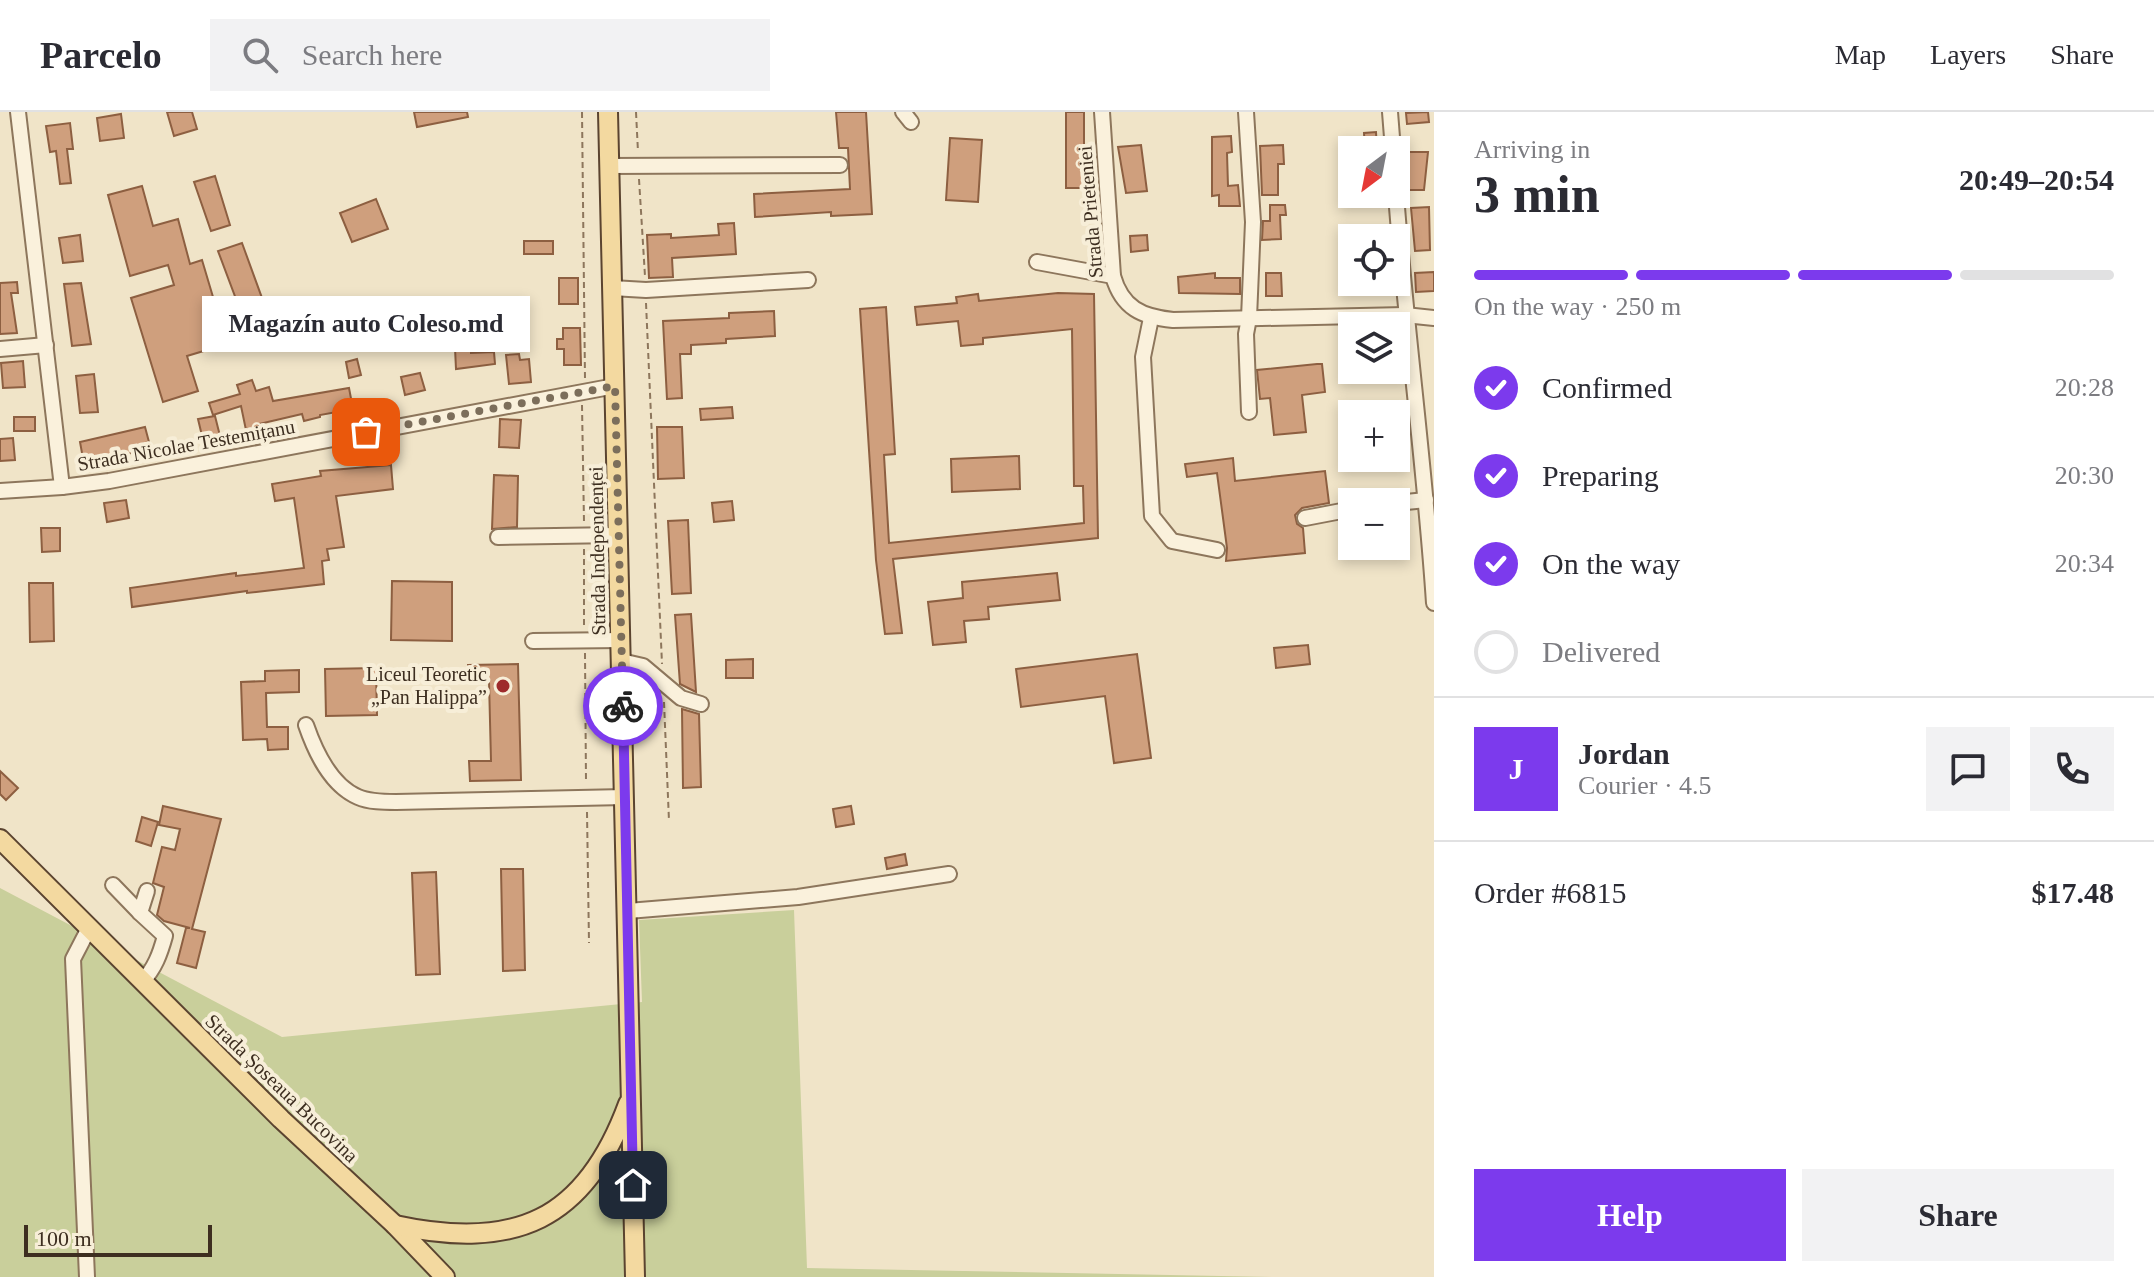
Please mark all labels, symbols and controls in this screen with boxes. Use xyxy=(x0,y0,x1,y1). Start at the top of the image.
search box xyxy=(210,19,770,91)
icon: search xyxy=(238,33,282,77)
text: Parcelo xyxy=(40,34,162,76)
text: Search here xyxy=(302,38,442,71)
text: Map xyxy=(1835,39,1886,70)
text: Layers xyxy=(1930,39,2006,70)
text: Share xyxy=(2050,39,2114,70)
text: Arriving in xyxy=(1474,135,1590,164)
north arrow xyxy=(1338,136,1410,208)
map controls xyxy=(1338,136,1410,560)
street label: Strada Prieteniei xyxy=(1073,144,1107,279)
text: 20:49–20:54 xyxy=(1959,163,2114,196)
text: 3 min xyxy=(1474,166,1600,223)
button: locate xyxy=(1338,224,1410,296)
text: On the way · 250 m xyxy=(1474,292,1681,321)
callout: Magazín auto Coleso.md xyxy=(202,296,530,352)
text: Magazín auto Coleso.md xyxy=(228,309,504,338)
button: layers xyxy=(1338,312,1410,384)
icon: check xyxy=(1474,366,1518,410)
text: Confirmed xyxy=(1542,371,1672,404)
text: 20:28 xyxy=(2055,373,2114,402)
pin xyxy=(332,398,400,466)
button: + xyxy=(1338,400,1410,472)
icon: bag xyxy=(344,410,388,454)
street label: Strada Nicolae Testemițanu xyxy=(76,415,297,476)
icon: check xyxy=(1474,454,1518,498)
text: Preparing xyxy=(1542,459,1659,492)
text: 20:30 xyxy=(2055,461,2114,490)
street label: Strada Independenței xyxy=(585,466,610,636)
button: − xyxy=(1338,488,1410,560)
icon: check xyxy=(1474,542,1518,586)
text: On the way xyxy=(1542,547,1680,580)
text: 20:34 xyxy=(2055,549,2114,578)
text: Delivered xyxy=(1542,635,1660,668)
place label: Liceul Teoretic „Pan Halippa” xyxy=(366,663,487,709)
courier xyxy=(583,666,663,746)
marker: Liceul Teoretic „Pan Halippa” xyxy=(494,677,512,695)
icon: bike xyxy=(601,684,645,728)
button: chat xyxy=(1926,727,2010,811)
button: phone xyxy=(2030,727,2114,811)
text: Jordan xyxy=(1578,737,1670,770)
text: J xyxy=(1509,752,1524,785)
text: Courier · 4.5 xyxy=(1578,771,1712,800)
text: Order #6815 xyxy=(1474,876,1626,909)
text: $17.48 xyxy=(2032,876,2114,909)
street label: Strada Șoseaua Bucovina xyxy=(201,1009,363,1167)
pin xyxy=(599,1151,667,1219)
icon: home xyxy=(611,1163,655,1207)
button: Help xyxy=(1474,1169,1786,1261)
button: Share xyxy=(1802,1169,2114,1261)
scale bar xyxy=(24,1221,212,1257)
text: 100 m xyxy=(36,1226,92,1251)

